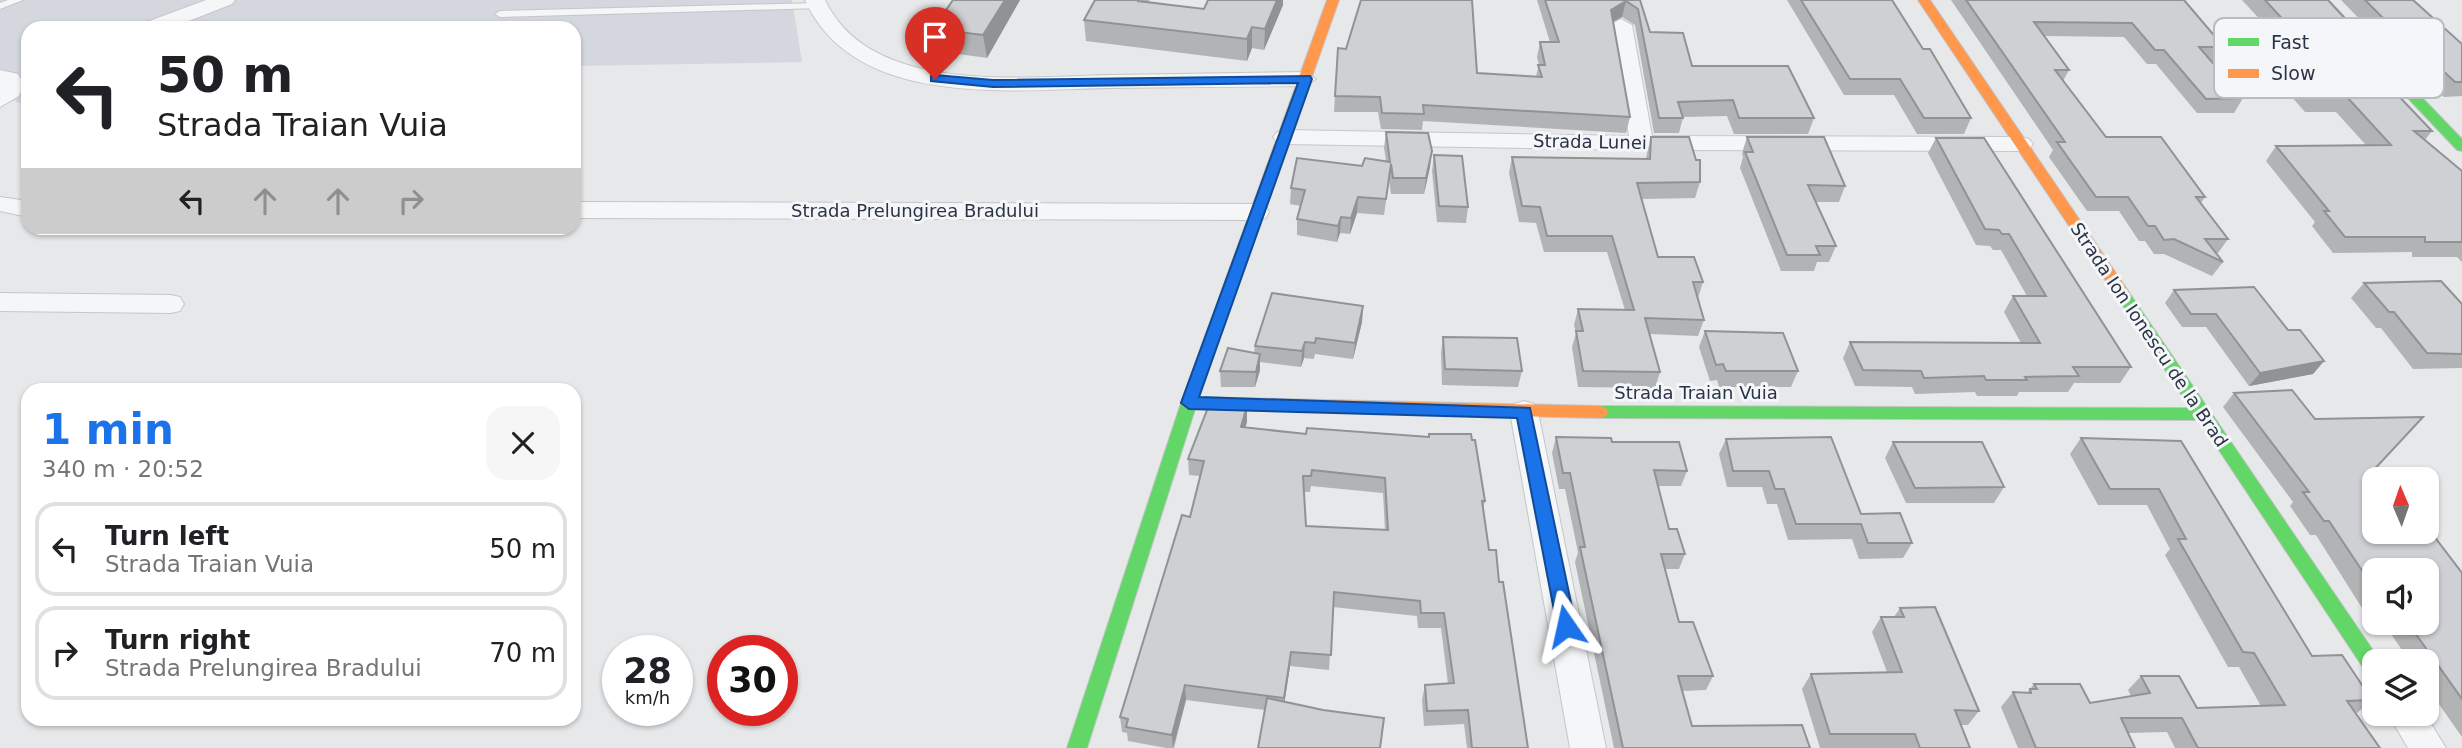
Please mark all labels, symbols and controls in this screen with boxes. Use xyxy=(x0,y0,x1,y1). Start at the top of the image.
pin xyxy=(905,7,965,79)
icon: arrive xyxy=(916,18,954,56)
legend xyxy=(2214,18,2444,98)
text: Fast xyxy=(2271,31,2309,53)
text: 50 m xyxy=(157,47,293,104)
icon: left xyxy=(42,49,133,140)
text: Slow xyxy=(2271,62,2316,84)
text: Strada Traian Vuia xyxy=(157,106,448,144)
street label: Strada Lunei xyxy=(1533,130,1647,153)
icon: left xyxy=(173,182,211,220)
icon: ahead xyxy=(246,182,284,220)
icon: ahead xyxy=(319,182,357,220)
icon: right xyxy=(392,182,430,220)
street label: Strada Prelungirea Bradului xyxy=(791,200,1039,221)
street label: Strada Ion Ionescu de la Brad xyxy=(2066,219,2232,451)
street label: Strada Traian Vuia xyxy=(1614,382,1778,403)
text: 1 min xyxy=(42,405,174,454)
button: close xyxy=(486,406,560,480)
text: 340 m · 20:52 xyxy=(42,456,204,482)
north arrow xyxy=(2362,467,2440,544)
map controls xyxy=(2362,467,2439,726)
text: Turn left xyxy=(105,521,229,551)
icon: left xyxy=(46,530,84,568)
text: 50 m xyxy=(489,534,556,564)
text: Strada Traian Vuia xyxy=(105,551,314,577)
button: sound xyxy=(2362,558,2439,635)
position arrow xyxy=(1529,589,1603,663)
text: Turn right xyxy=(105,625,250,655)
icon: right xyxy=(46,634,84,672)
speed limit sign: 30 xyxy=(707,635,798,726)
text: 70 m xyxy=(489,638,556,668)
button: layers xyxy=(2362,649,2439,726)
text: 28 xyxy=(623,651,672,691)
text: Strada Prelungirea Bradului xyxy=(105,655,422,681)
text: km/h xyxy=(625,687,670,708)

